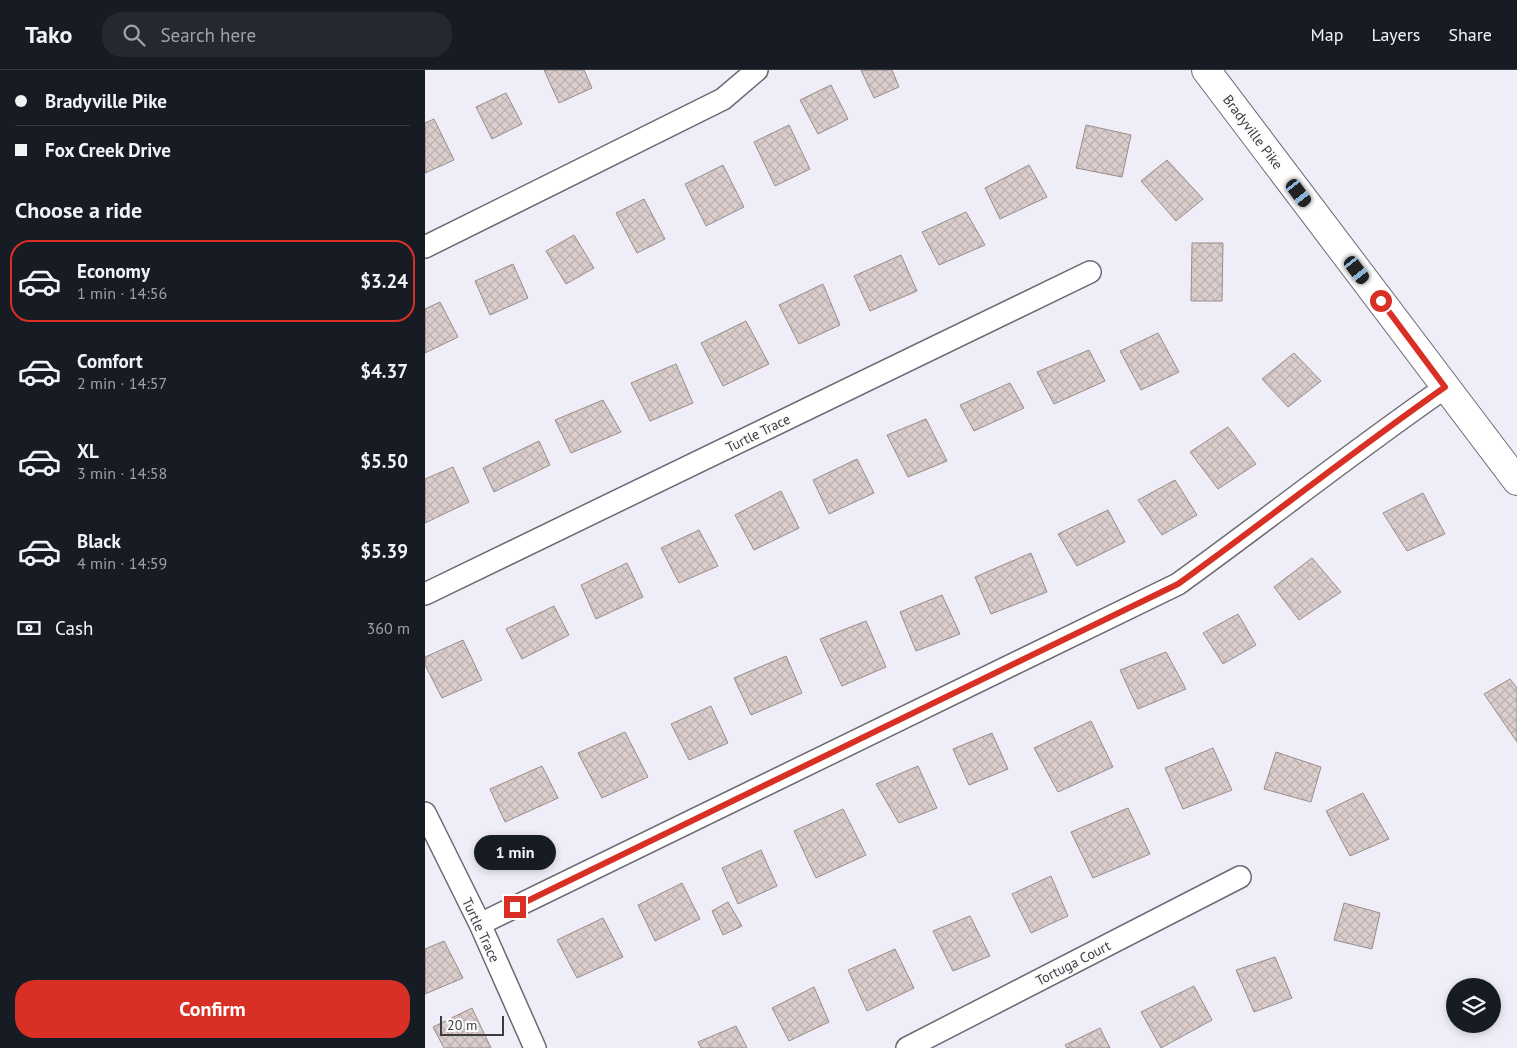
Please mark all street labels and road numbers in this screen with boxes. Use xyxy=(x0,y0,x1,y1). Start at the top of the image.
street label: Bradyville Pike xyxy=(1219,91,1287,173)
street label: Turtle Trace xyxy=(723,410,793,456)
street label: Turtle Trace xyxy=(458,895,504,965)
street label: Tortuga Court xyxy=(1033,936,1114,990)

